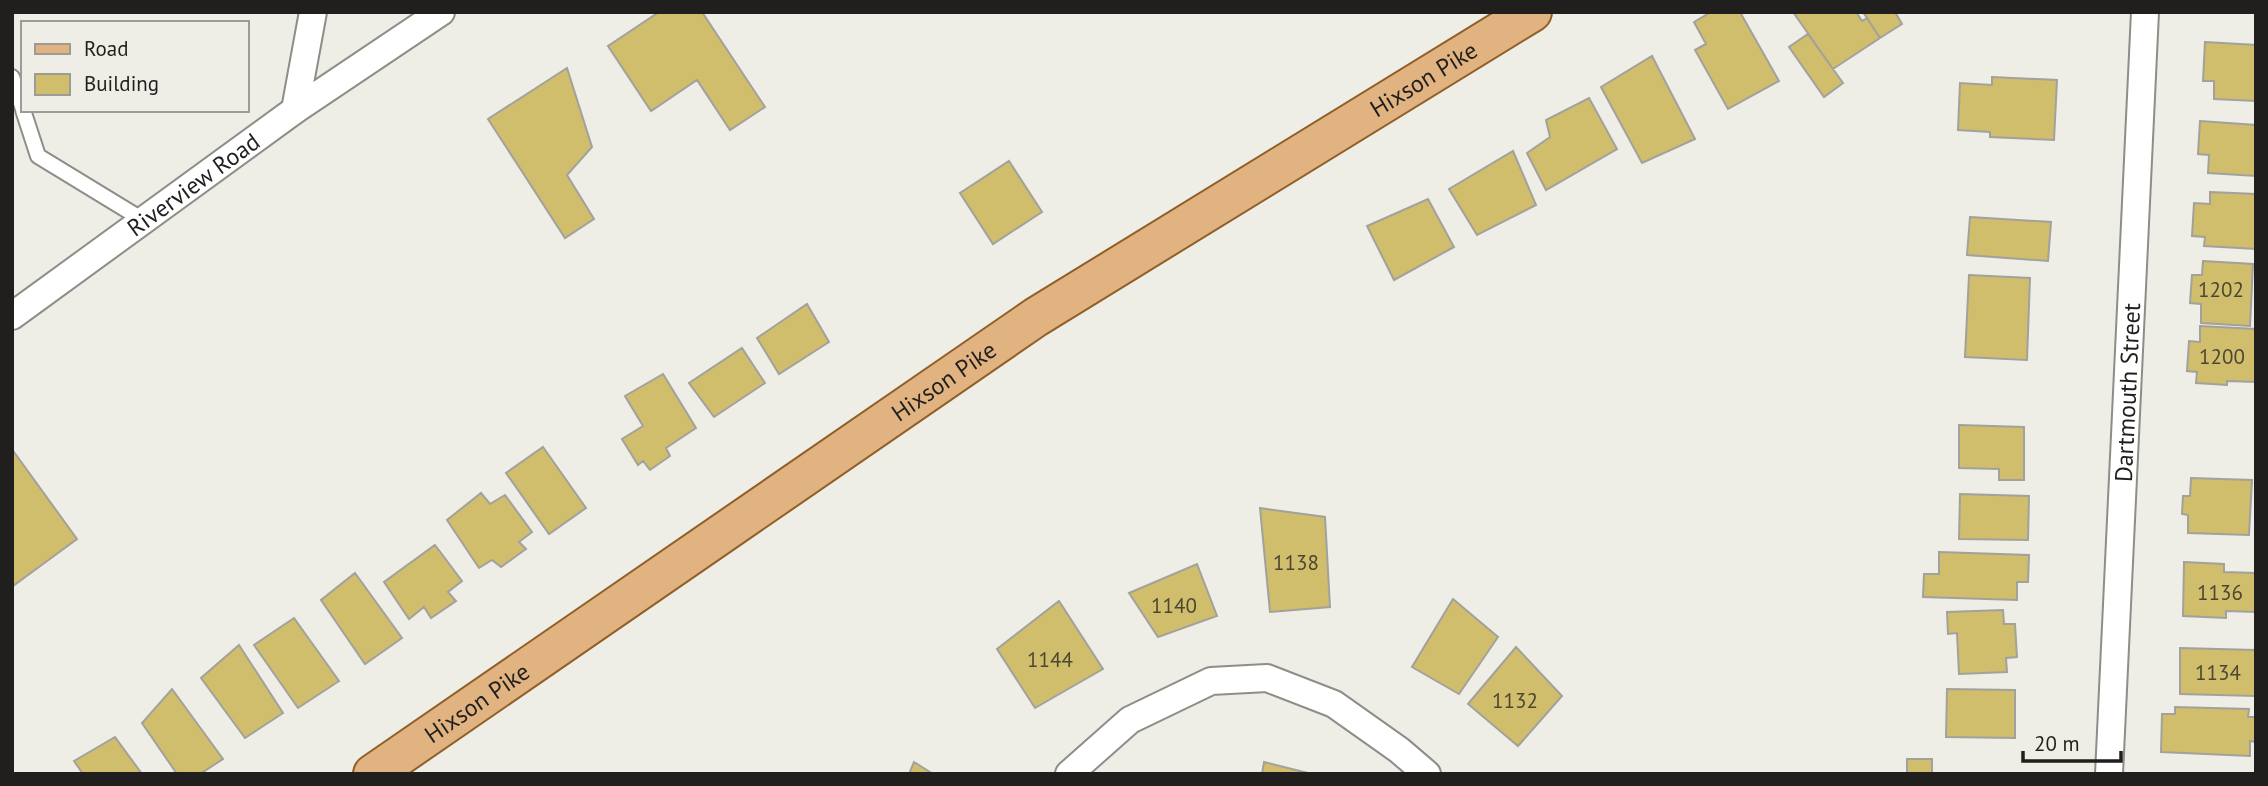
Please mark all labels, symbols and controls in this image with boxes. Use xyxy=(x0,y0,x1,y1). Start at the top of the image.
legend xyxy=(21,21,248,112)
street label: Hixson Pike xyxy=(1364,34,1483,124)
text: Road xyxy=(84,35,128,62)
text: Building xyxy=(84,70,159,97)
street label: Riverview Road xyxy=(121,126,266,243)
house number: 1202 xyxy=(2198,276,2244,303)
street label: Dartmouth Street xyxy=(2107,302,2147,483)
street label: Hixson Pike xyxy=(885,334,1002,428)
house number: 1200 xyxy=(2199,343,2245,370)
house number: 1138 xyxy=(1273,549,1319,576)
house number: 1136 xyxy=(2197,579,2243,606)
house number: 1140 xyxy=(1151,592,1197,619)
house number: 1144 xyxy=(1027,646,1073,673)
street label: Hixson Pike xyxy=(418,655,535,750)
house number: 1134 xyxy=(2195,659,2241,686)
house number: 1132 xyxy=(1492,687,1538,714)
scale bar xyxy=(2023,720,2121,764)
text: 20 m xyxy=(2034,730,2080,757)

